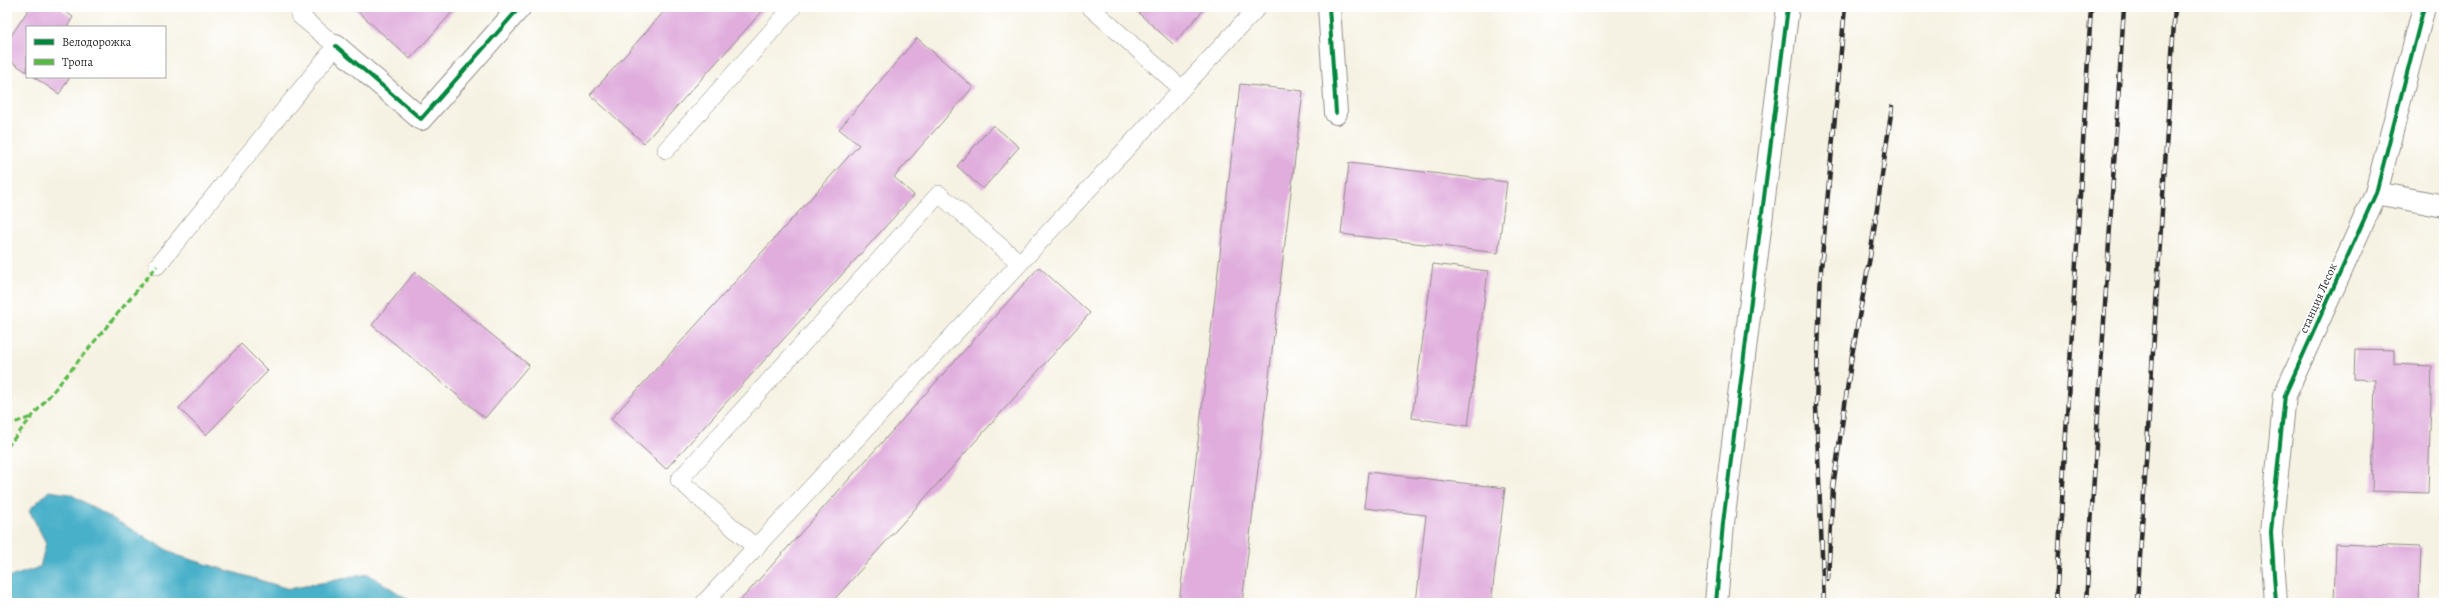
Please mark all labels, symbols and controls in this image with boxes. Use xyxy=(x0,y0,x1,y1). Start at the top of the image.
legend xyxy=(26,26,166,78)
text: Велодорожка xyxy=(62,34,132,50)
text: Тропа xyxy=(62,54,93,70)
street label: станция Лесок xyxy=(2295,260,2341,336)

